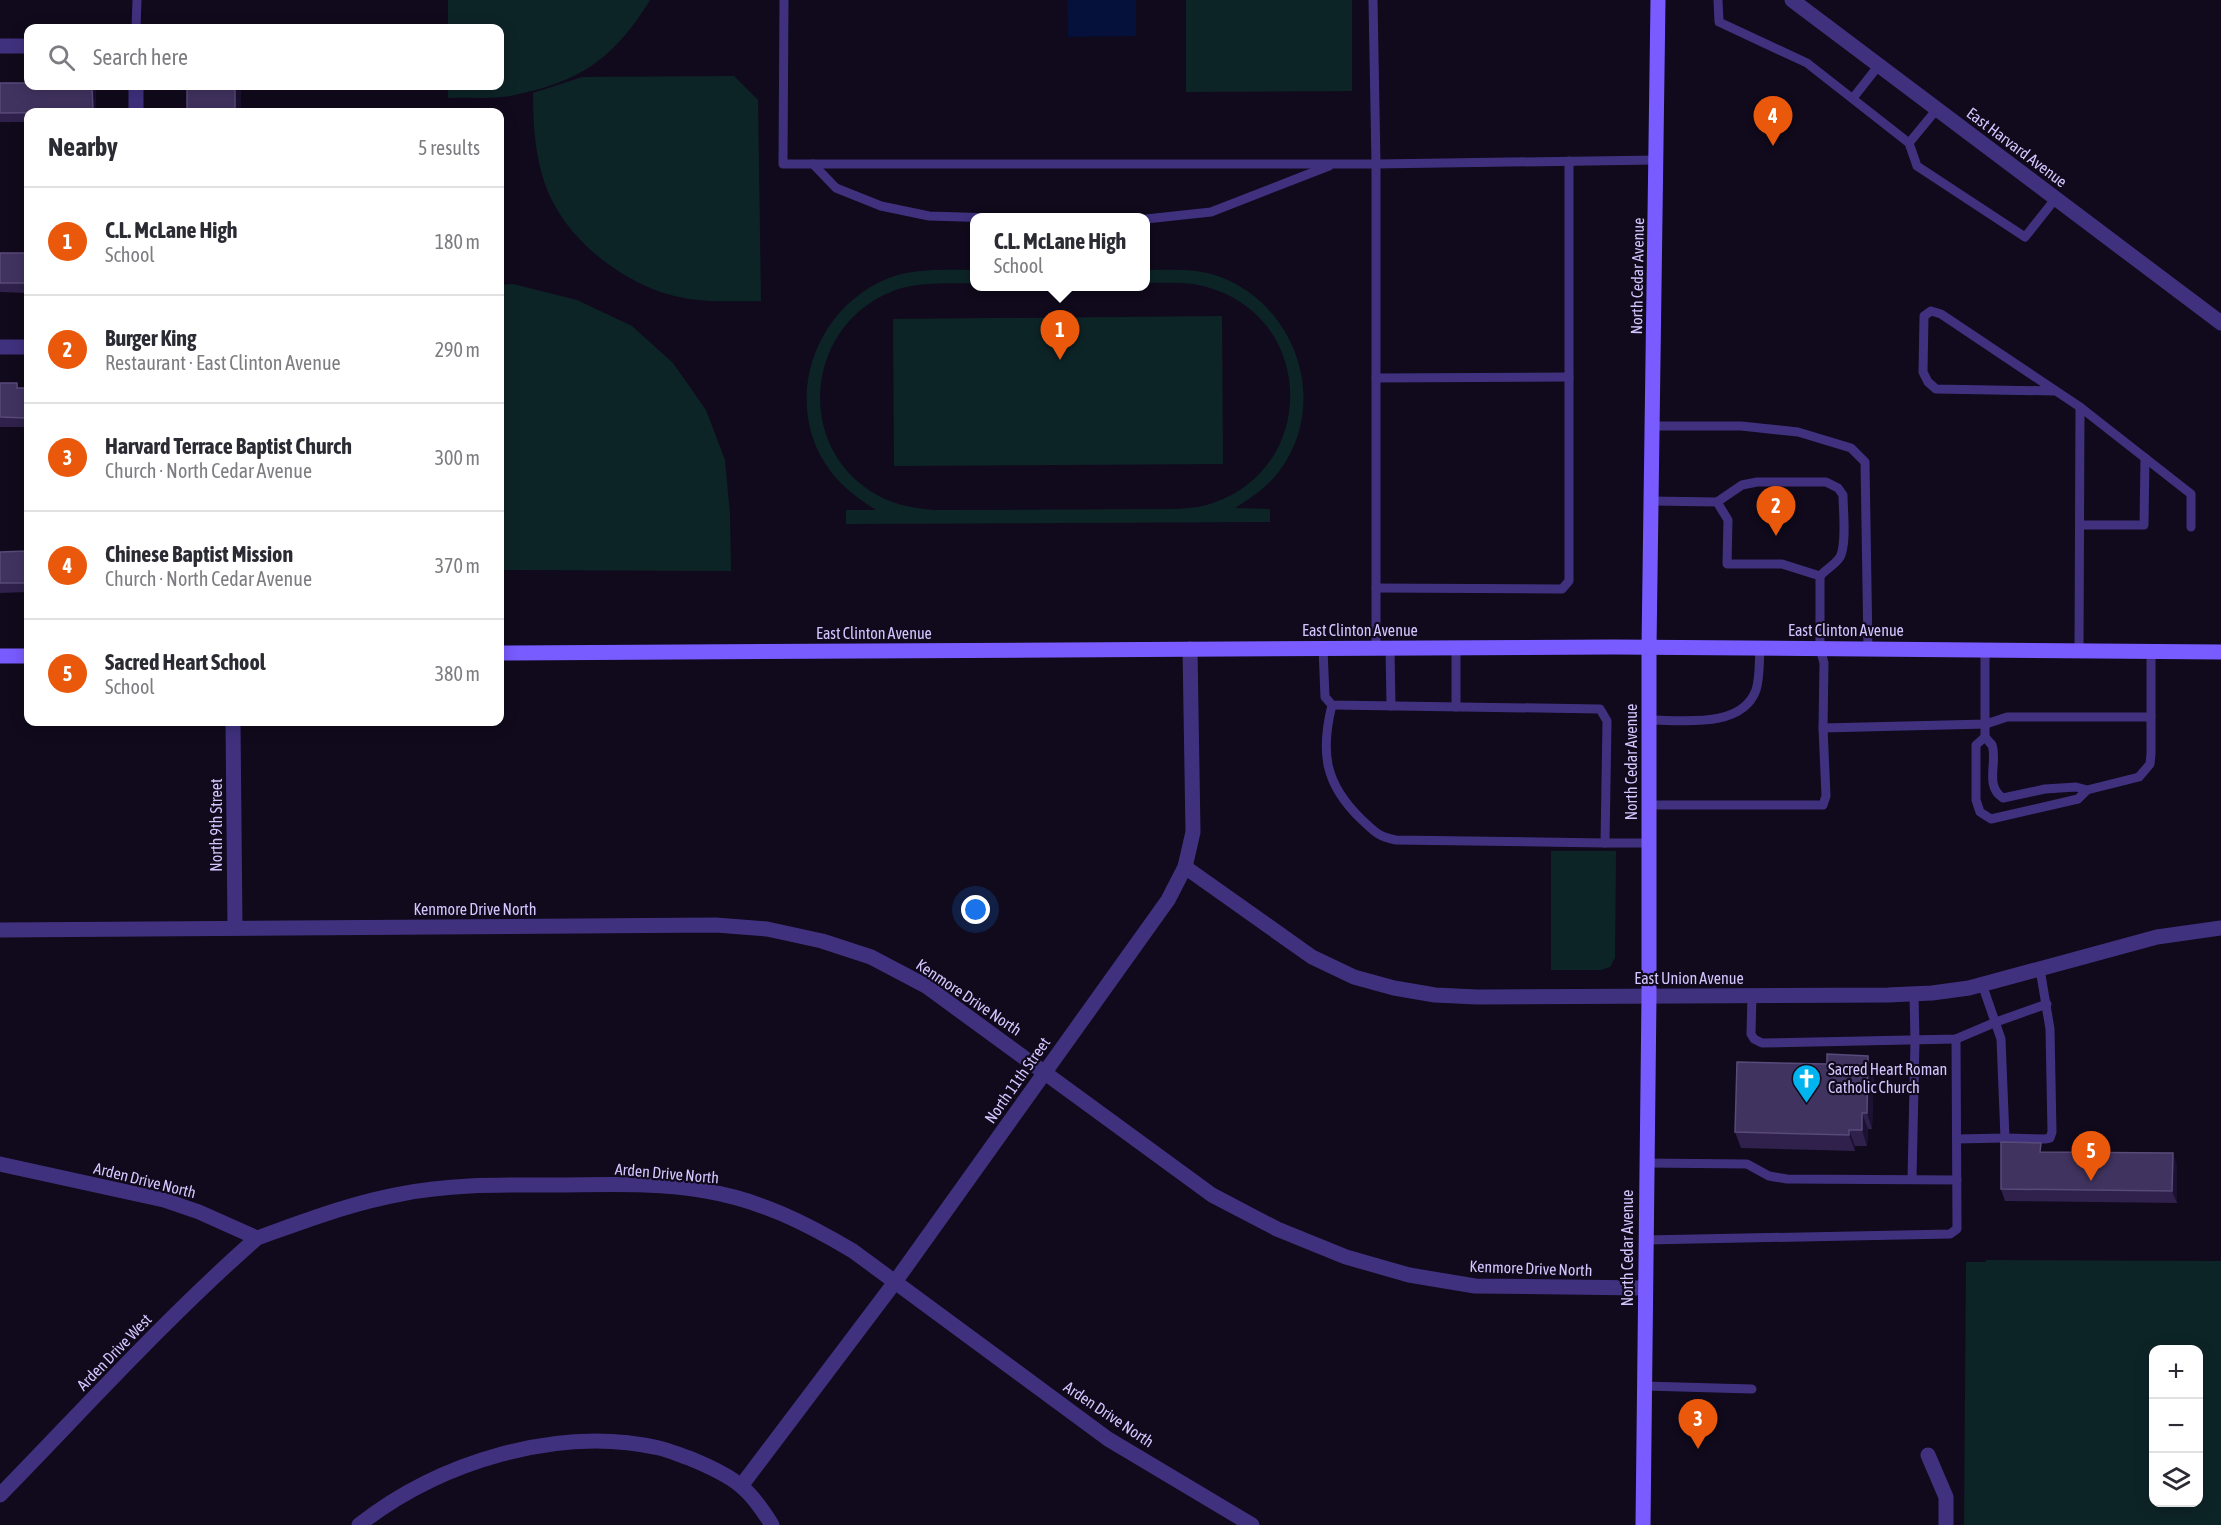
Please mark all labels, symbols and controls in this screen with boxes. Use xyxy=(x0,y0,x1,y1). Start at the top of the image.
search box xyxy=(24,24,504,90)
icon: search xyxy=(45,41,78,74)
text: Search here xyxy=(93,44,188,70)
pin: 4 xyxy=(1754,96,1792,146)
street label: East Harvard Avenue xyxy=(1963,103,2071,191)
text: Nearby xyxy=(48,132,118,162)
text: 5 results xyxy=(418,136,480,159)
popup xyxy=(970,213,1150,291)
text: C.L. McLane High xyxy=(105,217,238,243)
street label: North Cedar Avenue xyxy=(1627,218,1647,334)
text: C.L. McLane High xyxy=(994,228,1126,254)
text: 1 xyxy=(63,230,72,253)
text: 180 m xyxy=(435,230,480,253)
text: School xyxy=(105,243,155,266)
text: School xyxy=(994,254,1043,277)
pin: 1 xyxy=(1040,310,1080,360)
text: Burger King xyxy=(105,325,196,351)
text: 2 xyxy=(63,338,72,361)
text: 290 m xyxy=(435,338,480,361)
text: Restaurant · East Clinton Avenue xyxy=(105,351,341,374)
text: Harvard Terrace Baptist Church xyxy=(105,433,352,459)
text: 3 xyxy=(63,446,72,469)
text: 300 m xyxy=(435,446,480,469)
text: Church · North Cedar Avenue xyxy=(105,459,312,482)
pin: 2 xyxy=(1756,486,1796,536)
text: Chinese Baptist Mission xyxy=(105,541,293,567)
text: 4 xyxy=(63,554,72,577)
text: 370 m xyxy=(435,554,480,577)
text: Church · North Cedar Avenue xyxy=(105,567,312,590)
street label: East Clinton Avenue xyxy=(1302,621,1418,639)
street label: East Clinton Avenue xyxy=(1788,621,1904,639)
street label: East Clinton Avenue xyxy=(816,624,932,642)
text: Sacred Heart School xyxy=(105,649,266,675)
text: 5 xyxy=(63,662,72,685)
text: 380 m xyxy=(435,662,480,685)
text: School xyxy=(105,675,155,698)
street label: North Cedar Avenue xyxy=(1622,704,1640,820)
street label: North 9th Street xyxy=(207,778,225,872)
your location xyxy=(961,895,990,924)
street label: Kenmore Drive North xyxy=(414,900,536,918)
street label: Kenmore Drive North xyxy=(913,955,1025,1039)
street label: East Union Avenue xyxy=(1634,969,1744,987)
street label: North 11th Street xyxy=(981,1033,1053,1126)
place label: Sacred Heart Roman Catholic Church xyxy=(1828,1060,1947,1096)
church icon: Sacred Heart Roman Catholic Church xyxy=(1791,1062,1823,1104)
pin: 5 xyxy=(2072,1132,2110,1181)
street label: Arden Drive North xyxy=(92,1159,198,1201)
street label: Arden Drive North xyxy=(614,1159,720,1187)
street label: North Cedar Avenue xyxy=(1618,1190,1636,1306)
street label: Kenmore Drive North xyxy=(1469,1257,1593,1279)
street label: Arden Drive West xyxy=(73,1310,155,1394)
map controls xyxy=(2149,1345,2203,1507)
button: + xyxy=(2149,1345,2203,1399)
street label: Arden Drive North xyxy=(1061,1377,1157,1451)
button: − xyxy=(2149,1399,2203,1453)
pin: 3 xyxy=(1678,1400,1718,1449)
button: layers xyxy=(2149,1453,2203,1507)

